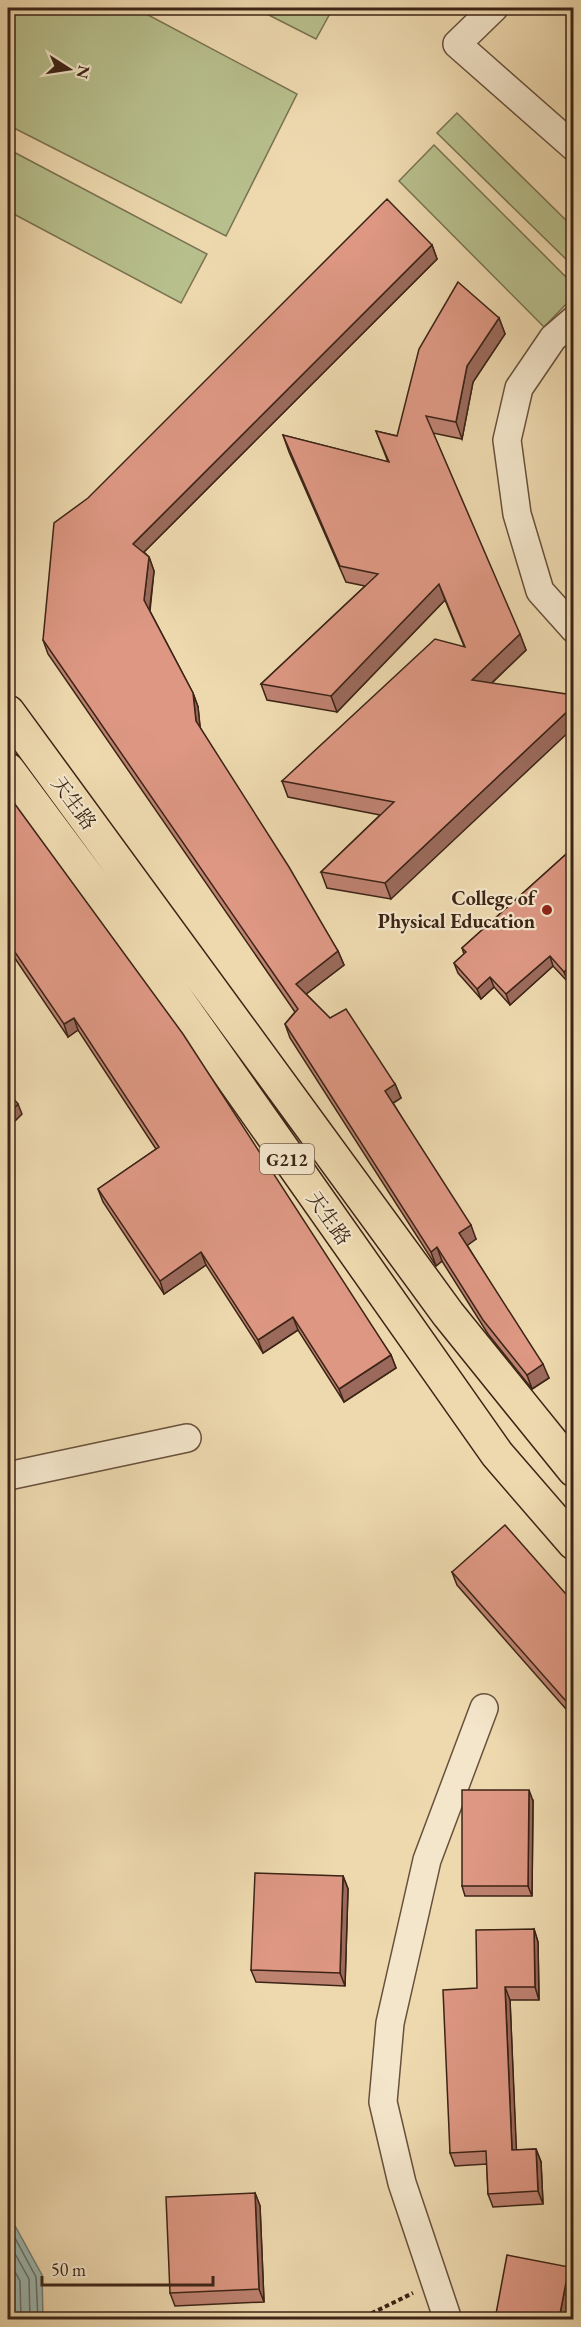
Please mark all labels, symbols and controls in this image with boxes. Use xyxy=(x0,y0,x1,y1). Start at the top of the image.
north arrow xyxy=(39,39,99,99)
text: N xyxy=(72,63,95,81)
street label: 天生路 xyxy=(46,771,102,835)
place label: College of Physical Education xyxy=(378,885,538,934)
marker: College of Physical Education xyxy=(540,903,554,917)
road number: G212 xyxy=(260,1144,314,1174)
street label: 天生路 xyxy=(301,1186,357,1250)
scale bar xyxy=(42,2249,213,2287)
text: 50 m xyxy=(51,2258,86,2281)

